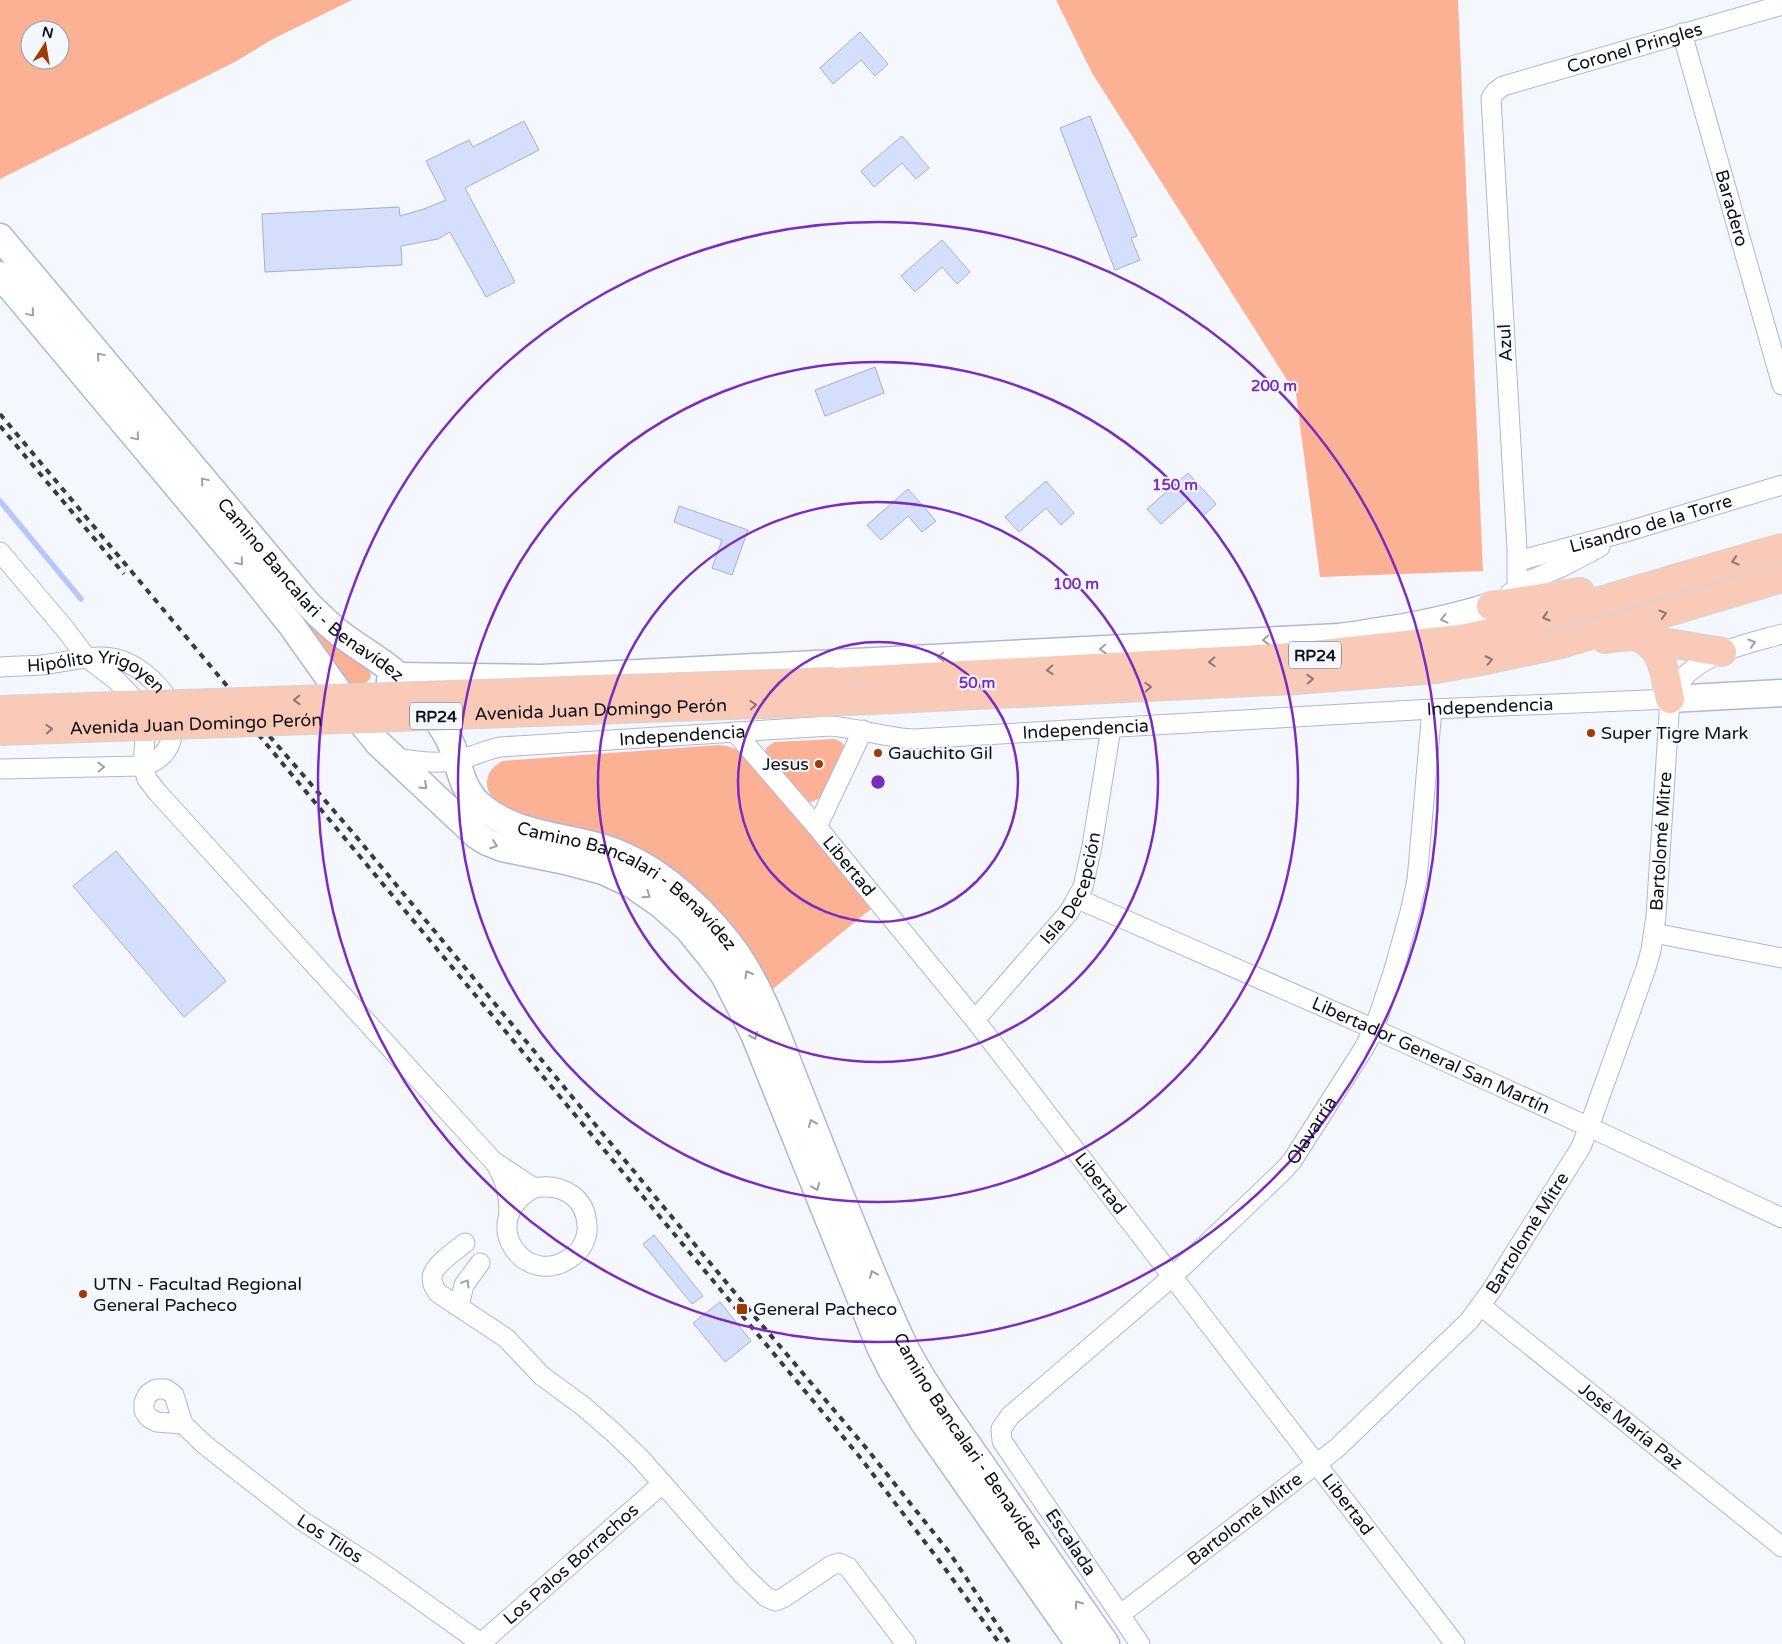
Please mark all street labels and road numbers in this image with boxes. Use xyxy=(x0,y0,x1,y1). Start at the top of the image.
street label: Coronel Pringles xyxy=(1564,18,1705,78)
street label: Baradero xyxy=(1710,167,1753,249)
street label: Azul xyxy=(1493,324,1517,362)
street label: Lisandro de la Torre xyxy=(1567,490,1735,558)
street label: Camino Bancalari - Benavídez xyxy=(213,493,408,686)
road number: RP24 xyxy=(1289,642,1341,668)
street label: Hipólito Yrigoyen xyxy=(26,646,170,698)
street label: Independencia xyxy=(1426,693,1554,720)
street label: Avenida Juan Domingo Perón xyxy=(474,694,727,725)
road number: RP24 xyxy=(410,702,462,729)
street label: Avenida Juan Domingo Perón xyxy=(69,709,323,740)
street label: Independencia xyxy=(1022,714,1150,744)
street label: Independencia xyxy=(618,720,746,750)
street label: Bartolomé Mitre xyxy=(1645,771,1676,912)
street label: Camino Bancalari - Benavídez xyxy=(514,816,741,955)
street label: Libertad xyxy=(818,831,880,901)
street label: Isla Decepción xyxy=(1035,831,1105,949)
street label: Libertador General San Martín xyxy=(1308,992,1554,1119)
street label: Olavarría xyxy=(1282,1092,1341,1169)
street label: Libertad xyxy=(1070,1148,1131,1218)
street label: Bartolomé Mitre xyxy=(1481,1168,1573,1298)
street label: Camino Bancalari - Benavídez xyxy=(889,1329,1047,1553)
street label: José María Paz xyxy=(1574,1378,1687,1474)
street label: Bartolomé Mitre xyxy=(1183,1468,1307,1570)
street label: Libertad xyxy=(1317,1469,1378,1539)
street label: Los Palos Borrachos xyxy=(499,1499,643,1629)
street label: Escalada xyxy=(1041,1504,1101,1580)
street label: Los Tilos xyxy=(293,1509,367,1568)

